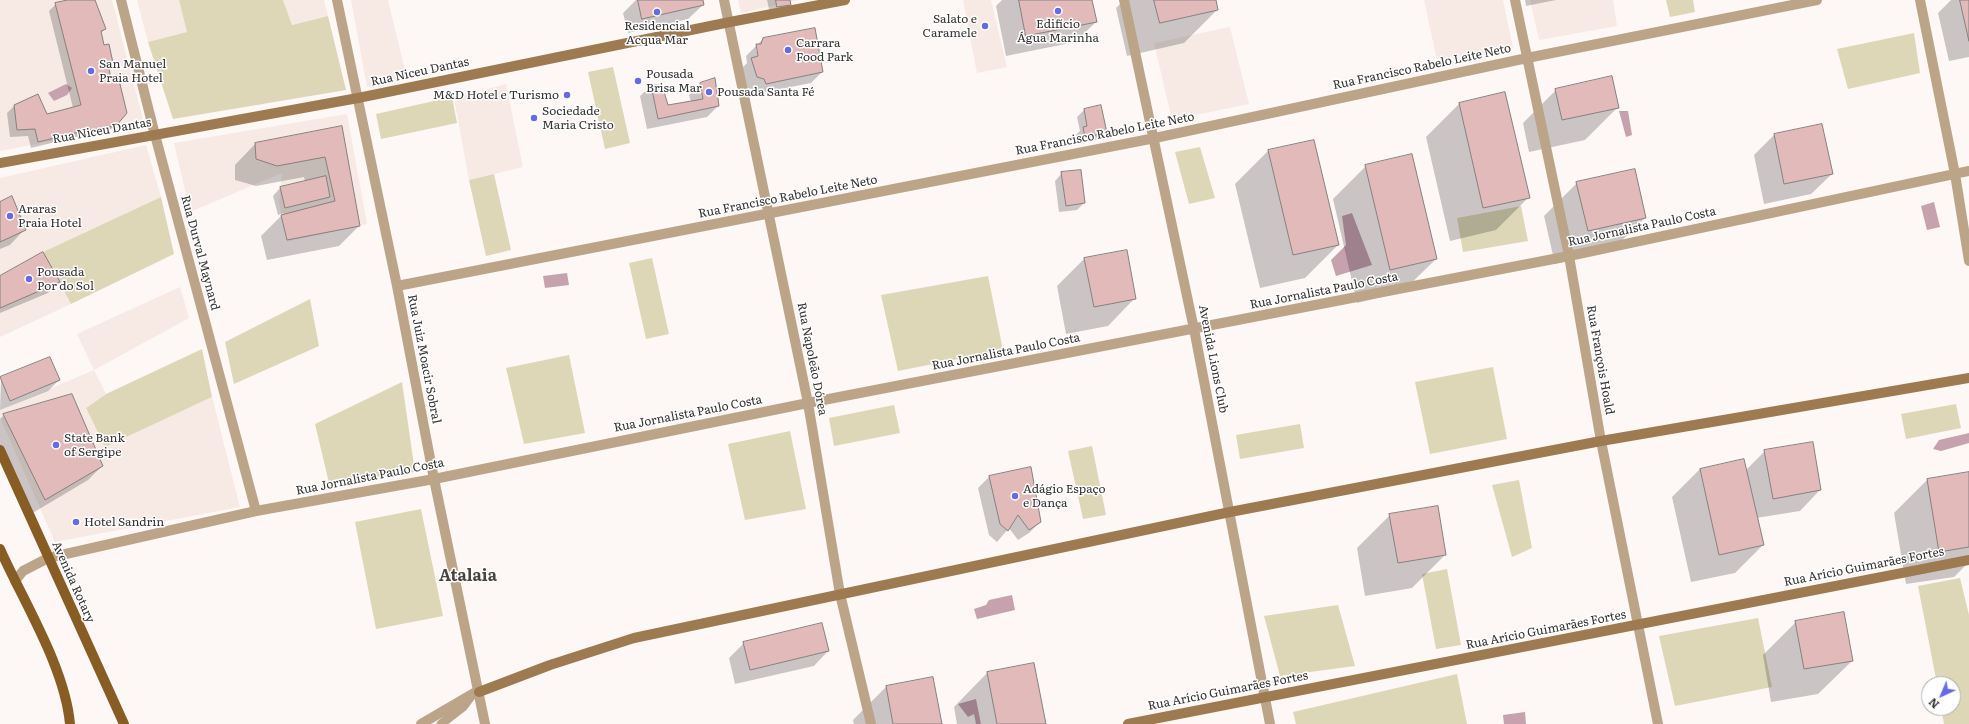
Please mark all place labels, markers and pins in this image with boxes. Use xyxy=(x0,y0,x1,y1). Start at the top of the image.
marker: Edifício Água Marinha xyxy=(1053,6,1063,16)
marker: Residencial Acqua Mar xyxy=(652,7,662,17)
place label: Salato e Caramele xyxy=(923,12,977,40)
place label: Edifício Água Marinha xyxy=(1017,17,1099,45)
place label: Residencial Acqua Mar xyxy=(624,19,690,47)
marker: Salato e Caramele xyxy=(980,21,990,31)
place label: Carrara Food Park xyxy=(796,36,853,64)
marker: Carrara Food Park xyxy=(783,45,793,55)
place label: San Manuel Praia Hotel xyxy=(99,57,166,85)
marker: San Manuel Praia Hotel xyxy=(86,66,96,76)
place label: Pousada Brisa Mar xyxy=(646,67,702,95)
marker: Pousada Brisa Mar xyxy=(633,76,643,86)
place label: Pousada Santa Fé xyxy=(717,85,815,99)
marker: Pousada Santa Fé xyxy=(704,87,714,97)
place label: M&D Hotel e Turismo xyxy=(433,88,559,102)
marker: M&D Hotel e Turismo xyxy=(562,90,572,100)
place label: Sociedade Maria Cristo xyxy=(542,104,614,132)
marker: Sociedade Maria Cristo xyxy=(529,113,539,123)
place label: Araras Praia Hotel xyxy=(18,202,82,230)
marker: Araras Praia Hotel xyxy=(5,211,15,221)
place label: Pousada Por do Sol xyxy=(37,265,94,293)
marker: Pousada Por do Sol xyxy=(24,274,34,284)
place label: State Bank of Sergipe xyxy=(64,431,125,459)
marker: State Bank of Sergipe xyxy=(51,440,61,450)
place label: Adágio Espaço e Dança xyxy=(1023,482,1106,510)
marker: Adágio Espaço e Dança xyxy=(1010,491,1020,501)
place label: Hotel Sandrin xyxy=(84,515,164,529)
marker: Hotel Sandrin xyxy=(71,517,81,527)

